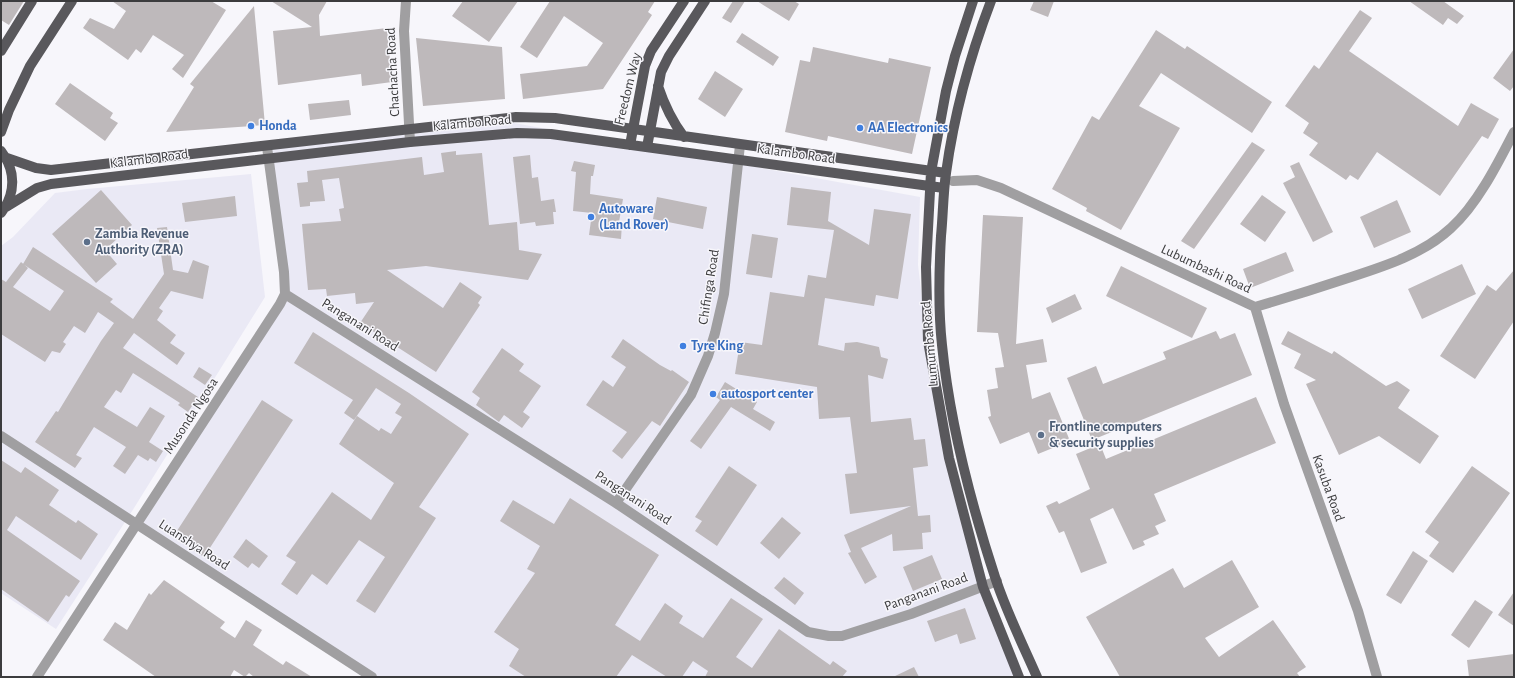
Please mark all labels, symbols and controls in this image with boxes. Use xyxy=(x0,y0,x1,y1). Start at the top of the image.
street label: Chachacha Road xyxy=(384,27,402,117)
street label: Freedom Way xyxy=(612,51,644,127)
street label: Kalambo Road xyxy=(432,113,512,133)
place label: Honda xyxy=(259,119,297,133)
marker: Honda xyxy=(246,121,256,131)
place label: AA Electronics xyxy=(868,121,948,135)
marker: AA Electronics xyxy=(855,123,865,133)
street label: Kalambo Road xyxy=(756,142,836,166)
street label: Kalambo Road xyxy=(109,147,189,171)
place label: Autoware (Land Rover) xyxy=(599,202,669,232)
marker: Autoware (Land Rover) xyxy=(586,212,596,222)
place label: Zambia Revenue Authority (ZRA) xyxy=(95,227,189,257)
marker: Zambia Revenue Authority (ZRA) xyxy=(82,237,92,247)
street label: Lubumbashi Road xyxy=(1159,242,1253,296)
street label: Chifinga Road xyxy=(696,248,722,326)
street label: Panganani Road xyxy=(319,296,401,354)
street label: Lumumba Road xyxy=(919,301,941,387)
place label: Tyre King xyxy=(691,339,744,353)
marker: Tyre King xyxy=(678,341,688,351)
street label: Musonda Ngosa xyxy=(161,375,221,457)
place label: autosport center xyxy=(721,387,813,401)
marker: autosport center xyxy=(708,389,718,399)
place label: Frontline computers & security supplies xyxy=(1049,420,1162,450)
marker: Frontline computers & security supplies xyxy=(1036,430,1046,440)
street label: Kasuba Road xyxy=(1309,453,1347,523)
street label: Panganani Road xyxy=(592,468,674,528)
street label: Luanshya Road xyxy=(156,517,232,573)
street label: Panganani Road xyxy=(882,570,970,614)

